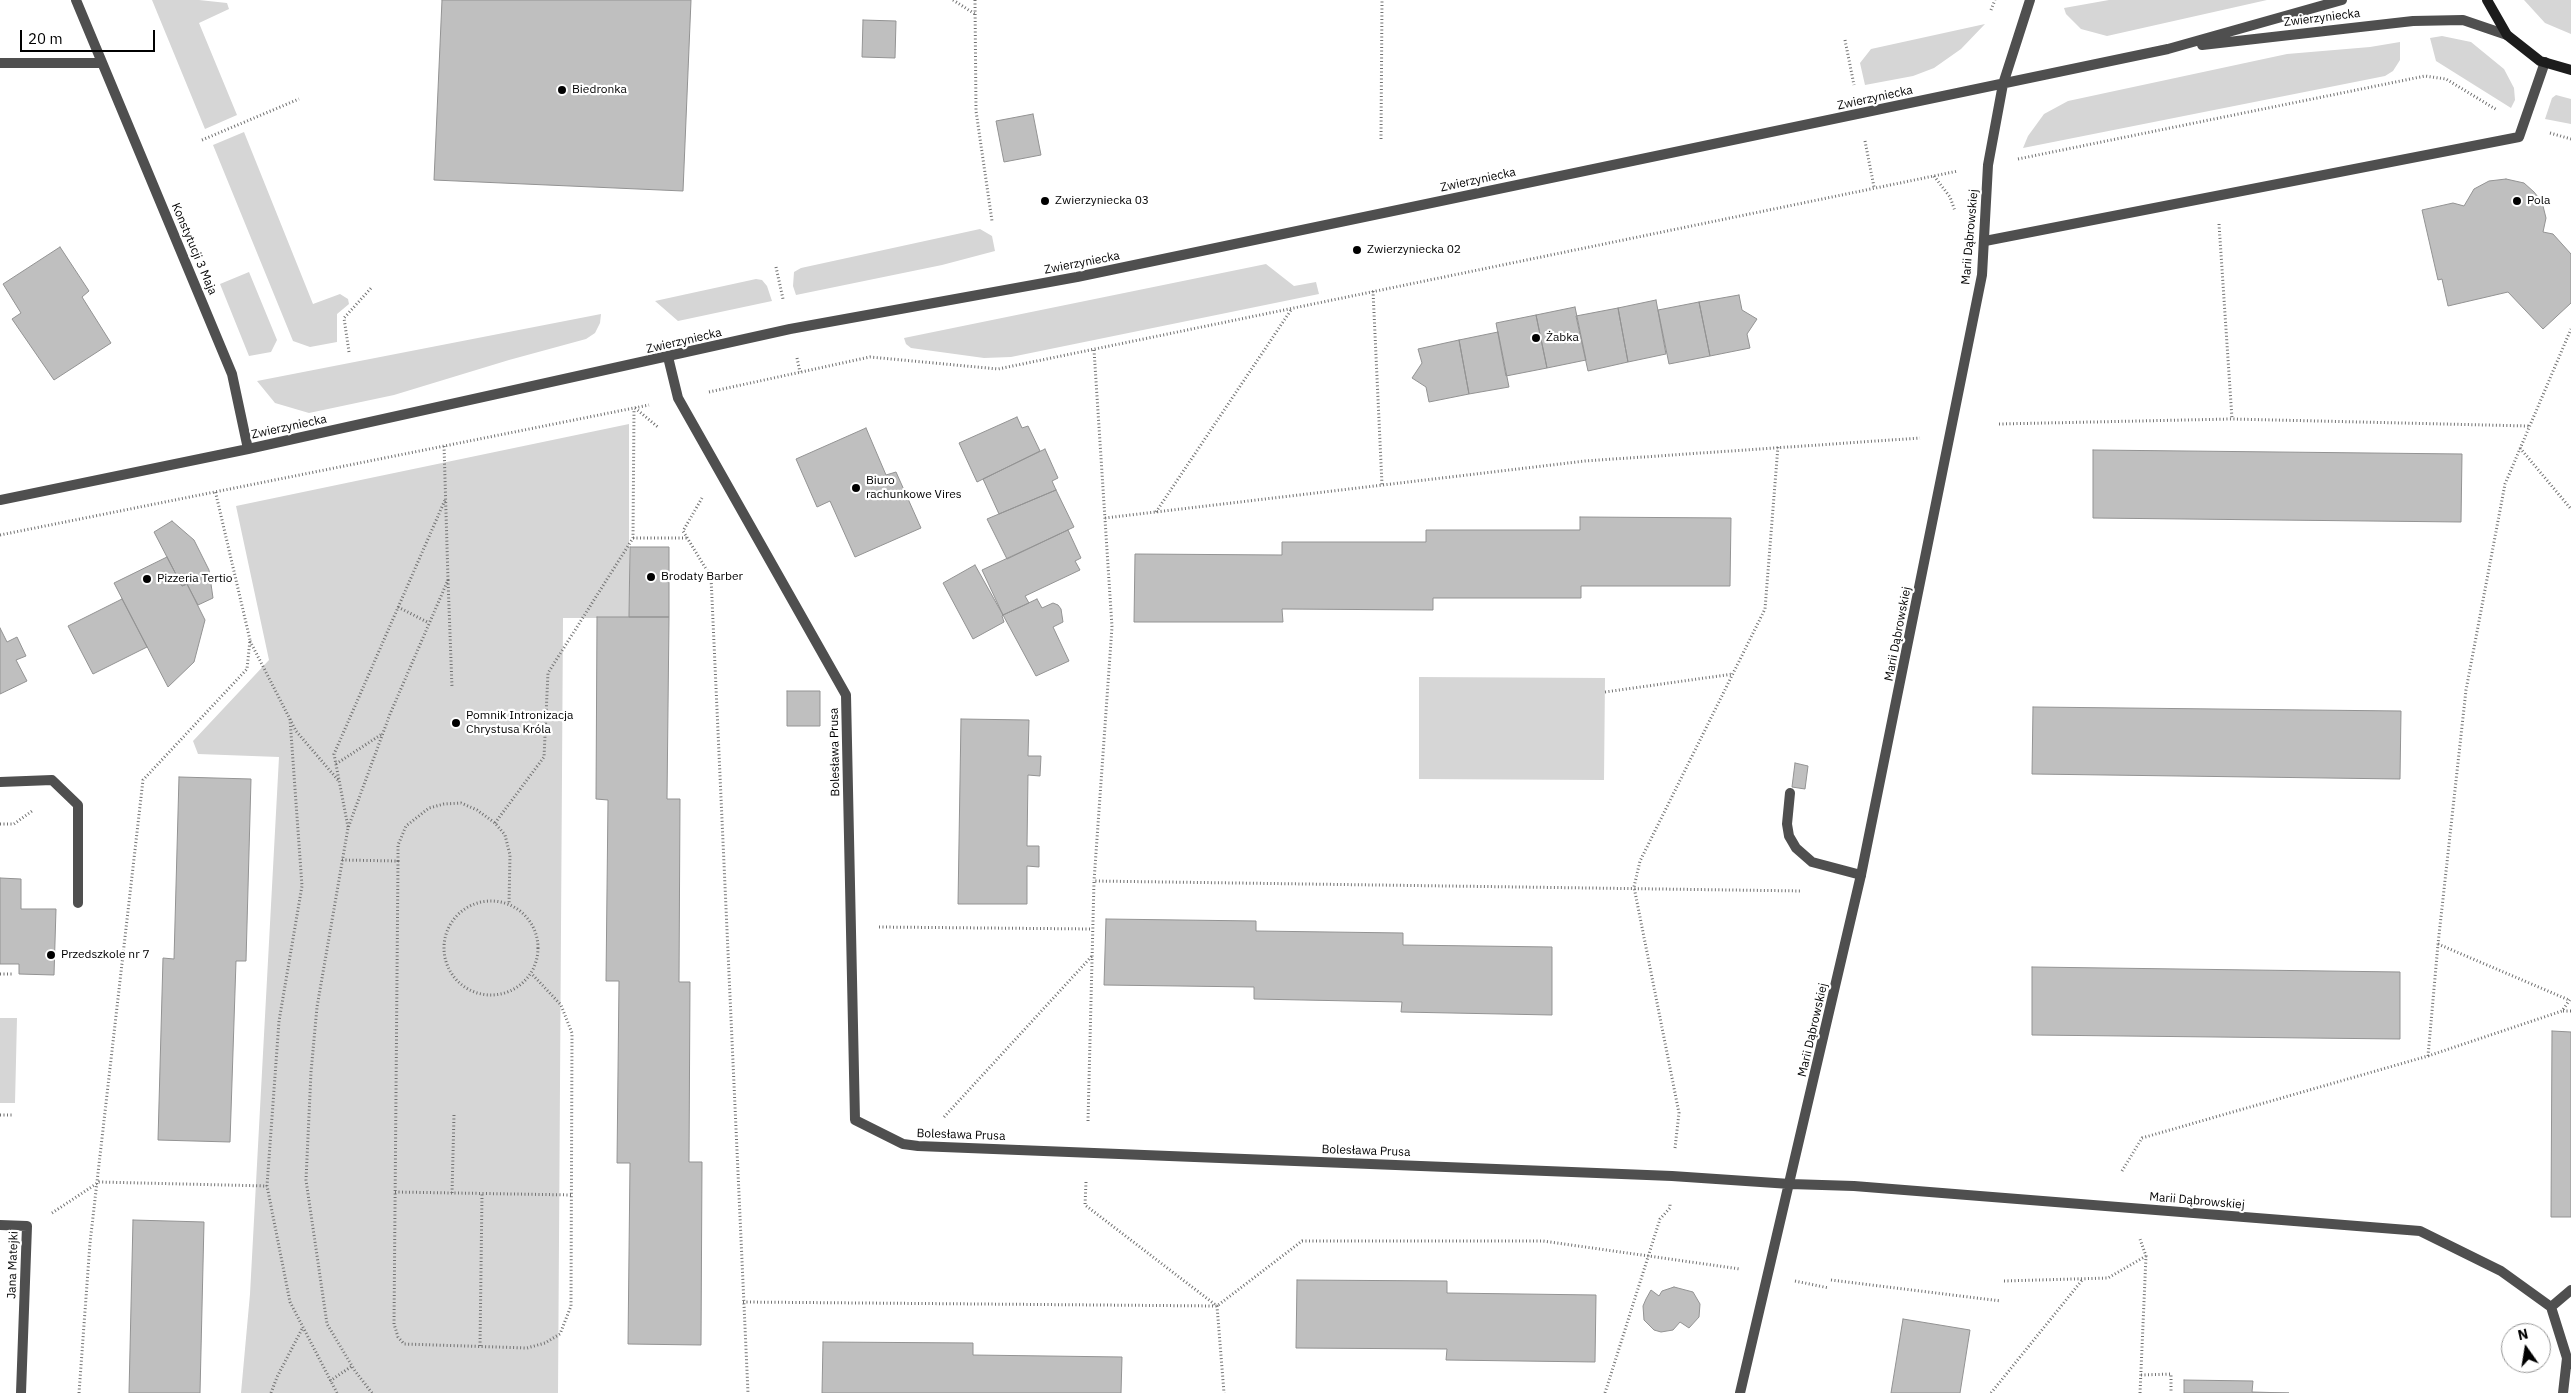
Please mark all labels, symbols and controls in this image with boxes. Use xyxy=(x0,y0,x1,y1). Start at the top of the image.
street label: Zwierzyniecka xyxy=(2283,6,2361,30)
scale bar xyxy=(22,20,158,52)
text: 20 m xyxy=(28,29,63,48)
place label: Biedronka xyxy=(572,83,627,97)
street label: Zwierzyniecka xyxy=(1836,83,1914,113)
marker: Biedronka xyxy=(556,84,568,96)
street label: Zwierzyniecka xyxy=(1439,165,1517,195)
street label: Marii Dąbrowskiej xyxy=(1959,189,1981,285)
place label: Zwierzyniecka 03 xyxy=(1055,194,1149,208)
place label: Pola xyxy=(2527,194,2550,208)
marker: Zwierzyniecka 03 xyxy=(1039,195,1051,207)
marker: Pola xyxy=(2511,195,2523,207)
street label: Konstytucji 3 Maja xyxy=(168,201,220,297)
place label: Zwierzyniecka 02 xyxy=(1367,243,1461,257)
marker: Zwierzyniecka 02 xyxy=(1351,244,1363,256)
street label: Zwierzyniecka xyxy=(1043,249,1121,277)
street label: Zwierzyniecka xyxy=(645,325,723,357)
place label: Żabka xyxy=(1546,331,1579,345)
marker: Żabka xyxy=(1530,332,1542,344)
street label: Zwierzyniecka xyxy=(250,412,328,442)
place label: Biuro rachunkowe Vires xyxy=(866,474,962,502)
marker: Biuro rachunkowe Vires xyxy=(850,482,862,494)
place label: Brodaty Barber xyxy=(661,570,743,584)
marker: Brodaty Barber xyxy=(645,571,657,583)
place label: Pizzeria Tertio xyxy=(157,572,233,586)
marker: Pizzeria Tertio xyxy=(141,573,153,585)
street label: Marii Dąbrowskiej xyxy=(1882,586,1914,682)
street label: Bolesława Prusa xyxy=(827,707,843,797)
place label: Pomnik Intronizacja Chrystusa Króla xyxy=(466,709,573,737)
marker: Pomnik Intronizacja Chrystusa Króla xyxy=(450,717,462,729)
place label: Przedszkole nr 7 xyxy=(61,948,150,962)
marker: Przedszkole nr 7 xyxy=(45,949,57,961)
street label: Marii Dąbrowskiej xyxy=(1795,982,1831,1078)
street label: Bolesława Prusa xyxy=(916,1126,1006,1144)
street label: Bolesława Prusa xyxy=(1321,1142,1411,1160)
street label: Marii Dąbrowskiej xyxy=(2149,1190,2245,1212)
street label: Jana Matejki xyxy=(5,1231,21,1299)
north arrow xyxy=(2501,1323,2551,1373)
text: N xyxy=(2516,1324,2530,1344)

